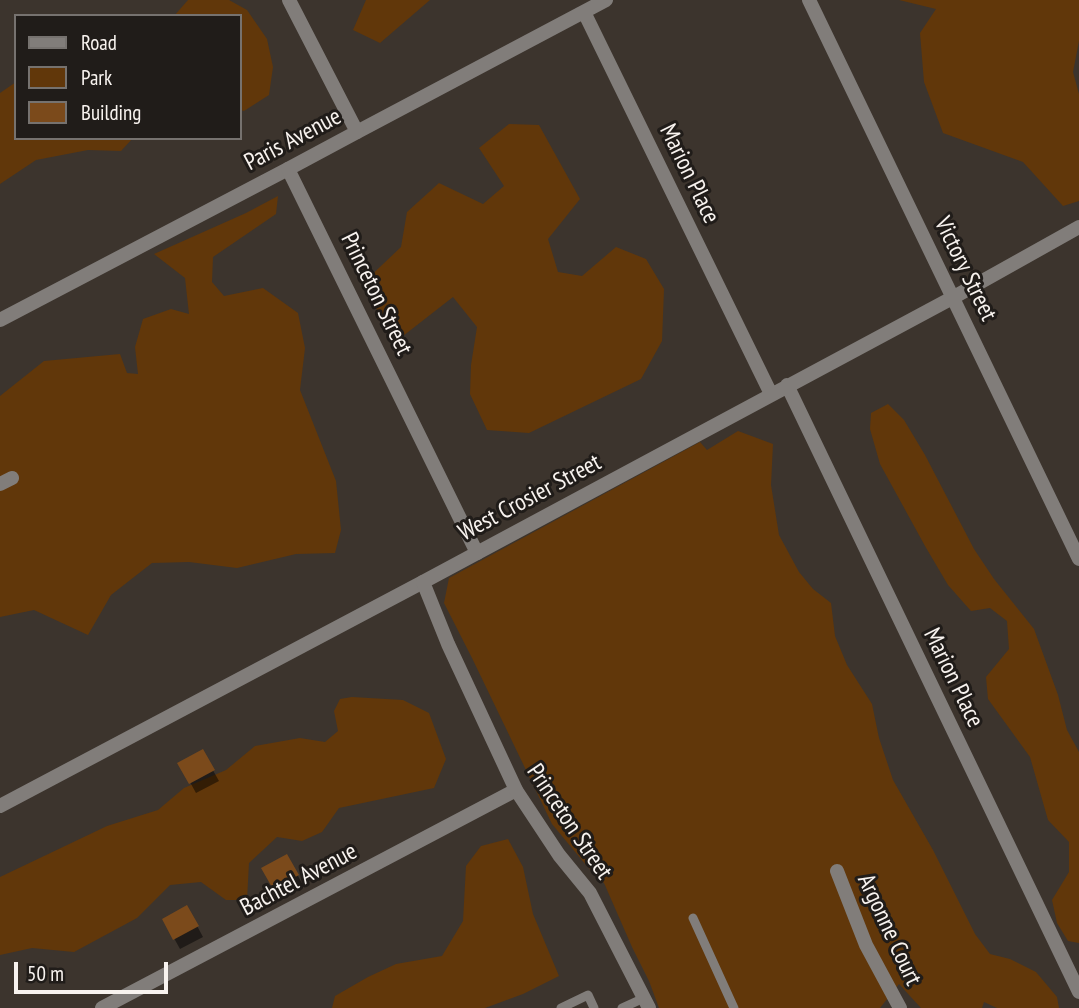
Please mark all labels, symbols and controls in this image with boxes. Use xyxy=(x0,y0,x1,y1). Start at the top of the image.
legend xyxy=(14,14,242,140)
text: Road xyxy=(81,29,117,56)
text: Park xyxy=(81,64,112,91)
text: Building xyxy=(81,99,141,126)
street label: Paris Avenue xyxy=(240,103,346,177)
street label: Marion Place xyxy=(653,120,725,228)
street label: Victory Street xyxy=(928,212,1002,326)
street label: Princeton Street xyxy=(334,228,418,360)
street label: West Crosier Street xyxy=(454,448,606,548)
street label: Marion Place xyxy=(917,624,989,732)
street label: Princeton Street xyxy=(520,759,618,885)
street label: Bachtel Avenue xyxy=(236,837,362,923)
street label: Argonne Court xyxy=(851,870,927,990)
scale bar xyxy=(18,948,172,992)
text: 50 m xyxy=(27,960,64,987)

